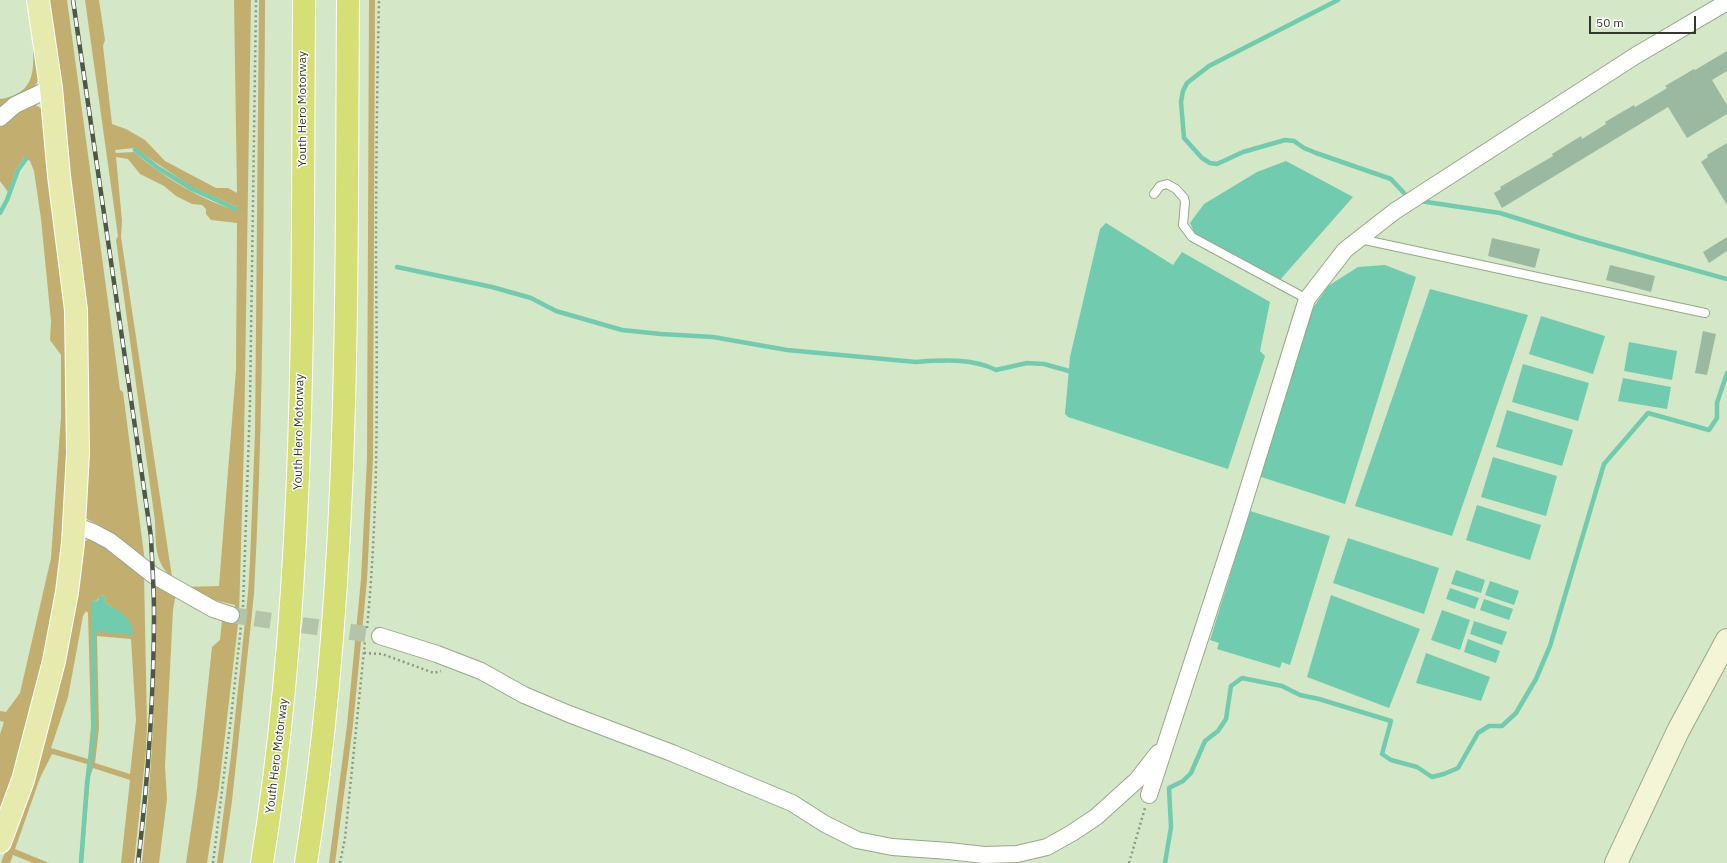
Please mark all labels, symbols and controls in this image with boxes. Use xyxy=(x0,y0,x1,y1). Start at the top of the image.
scale bar xyxy=(1591,8,1698,34)
text: 50 m xyxy=(1596,15,1624,30)
street label: Youth Hero Motorway xyxy=(296,51,310,167)
street label: Youth Hero Motorway xyxy=(291,374,307,490)
street label: Youth Hero Motorway xyxy=(263,697,291,815)

